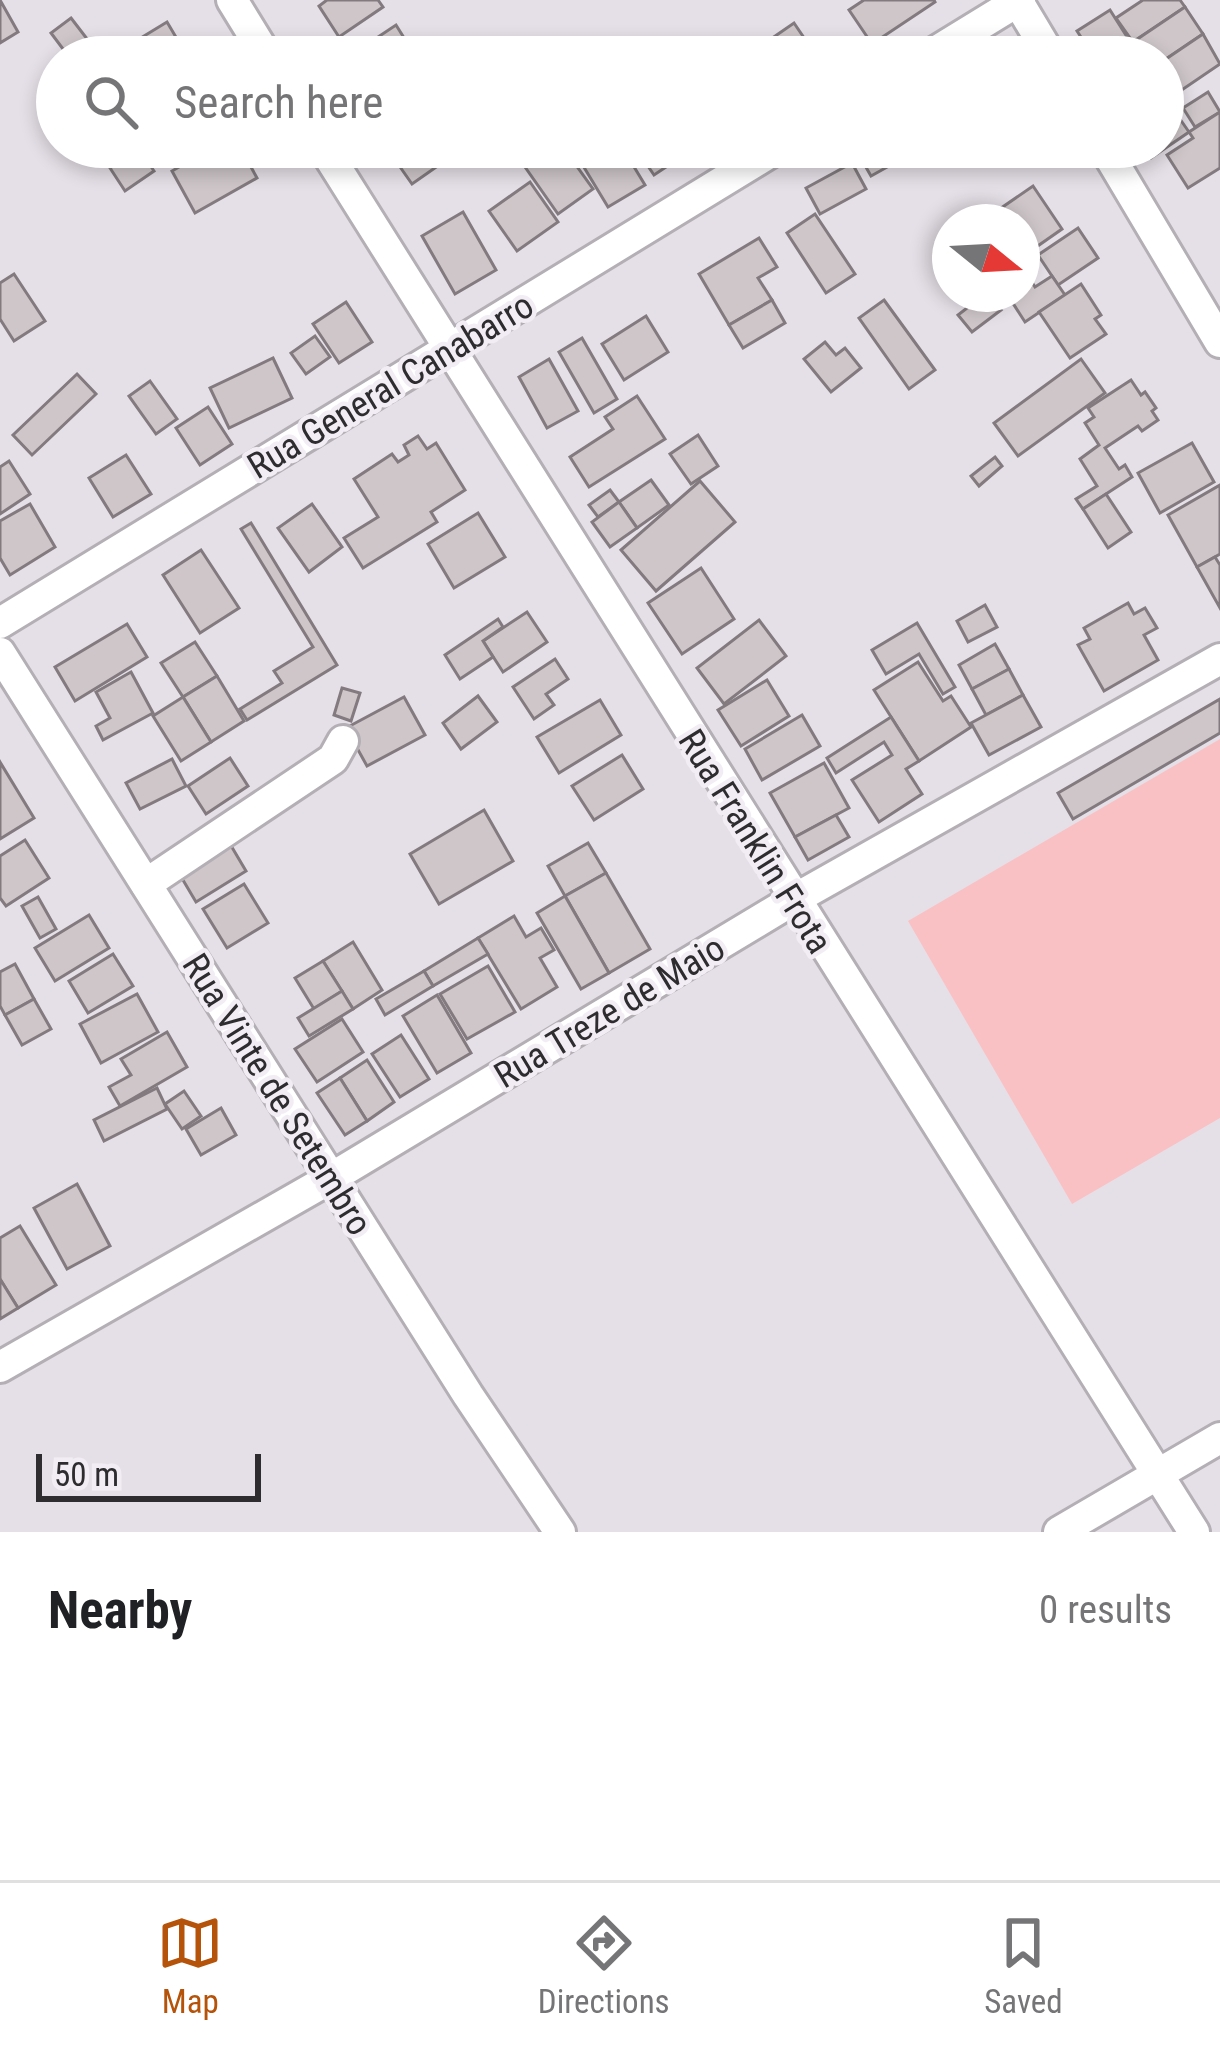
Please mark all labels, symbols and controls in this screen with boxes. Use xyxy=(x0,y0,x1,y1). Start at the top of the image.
search box xyxy=(36,36,1184,168)
icon: search xyxy=(78,69,144,135)
text: Search here xyxy=(174,76,383,129)
north arrow xyxy=(932,204,1040,312)
street label: Rua General Canabarro xyxy=(240,284,541,488)
street label: Rua Franklin Frota xyxy=(670,722,841,961)
street label: Rua Treze de Maio xyxy=(487,927,732,1097)
street label: Rua Vinte de Setembro xyxy=(174,946,381,1243)
scale bar xyxy=(36,1448,261,1501)
text: 50 m xyxy=(54,1455,119,1494)
text: Nearby xyxy=(48,1581,192,1640)
text: 0 results xyxy=(1039,1587,1172,1633)
tab: Map xyxy=(157,1910,223,2021)
tab: Directions xyxy=(538,1910,670,2021)
tab: Saved xyxy=(984,1910,1063,2021)

